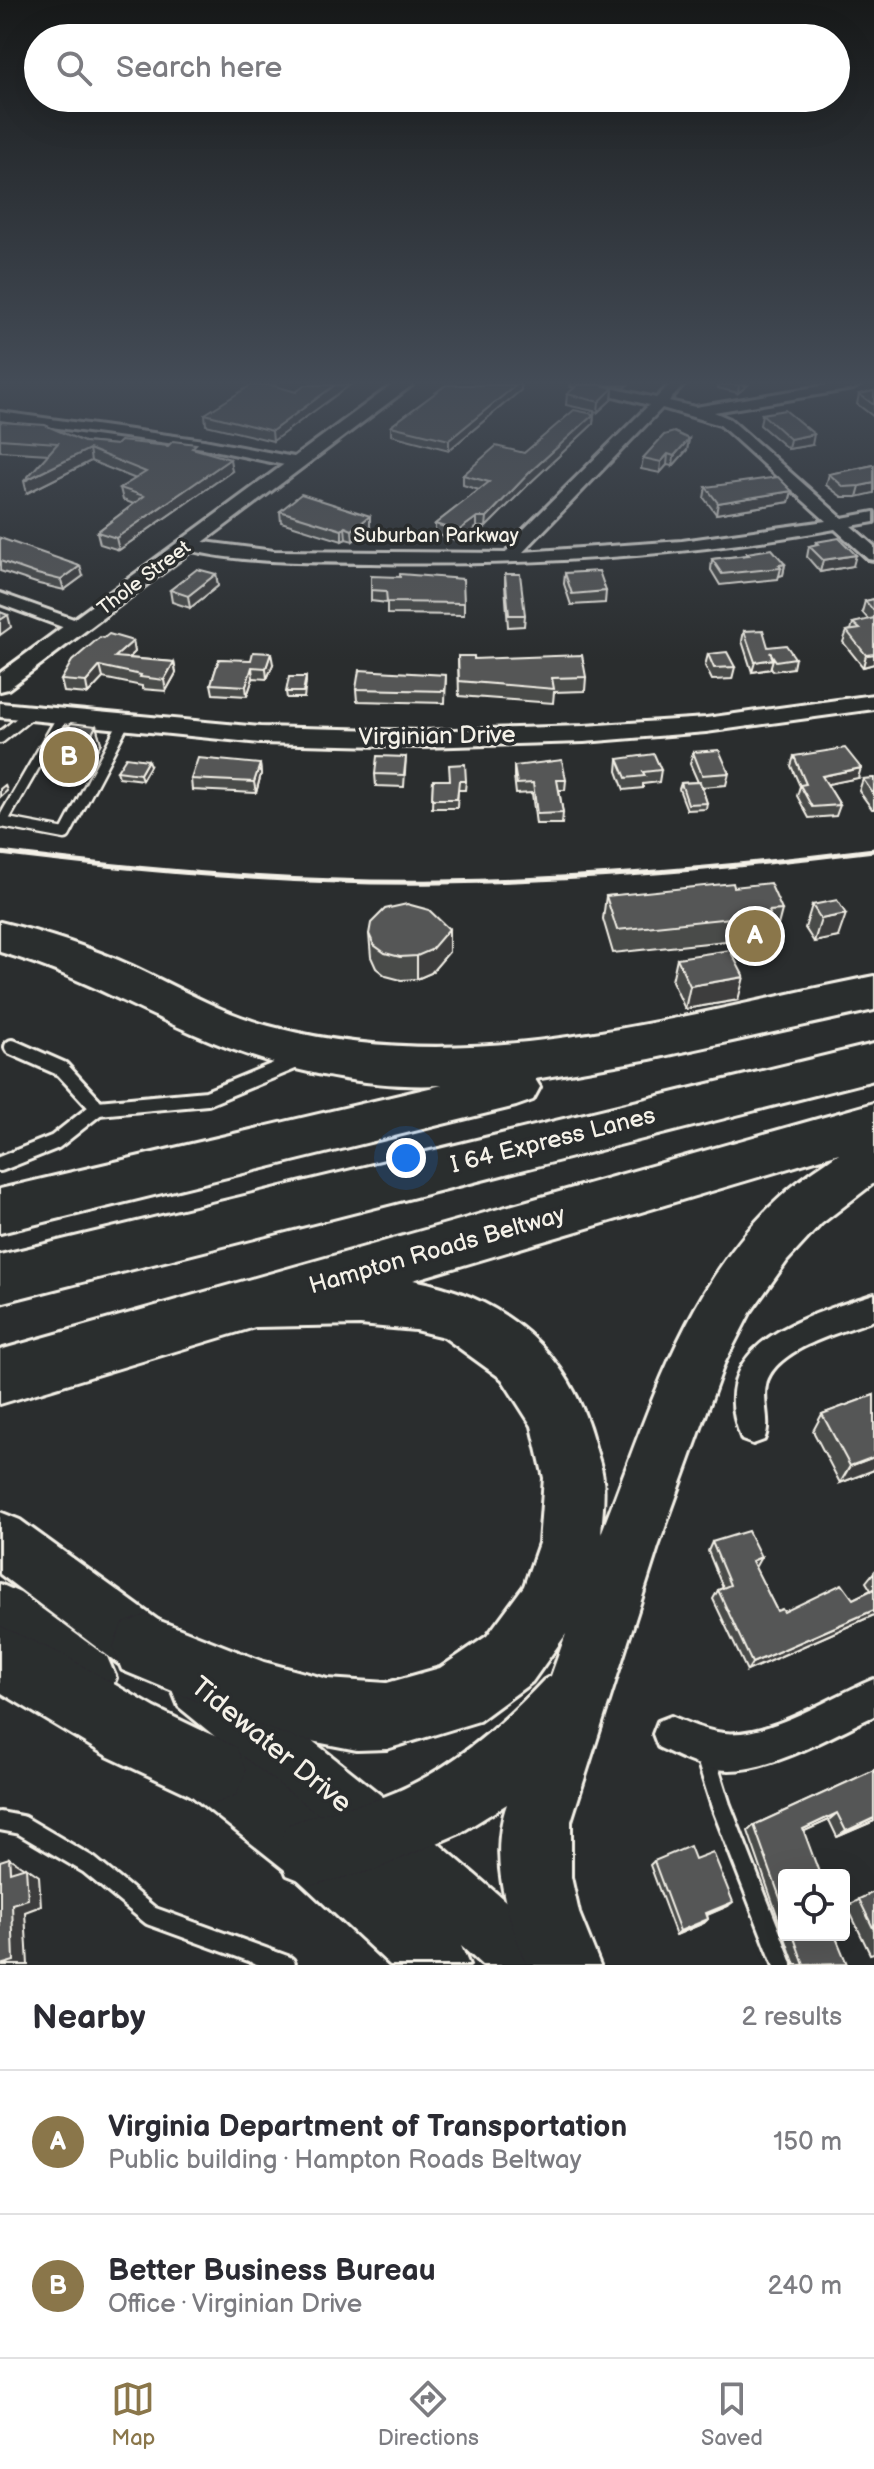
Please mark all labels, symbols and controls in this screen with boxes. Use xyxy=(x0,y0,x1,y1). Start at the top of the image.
search box xyxy=(24,24,850,112)
icon: search xyxy=(52,46,96,90)
text: Search here xyxy=(116,50,282,86)
street label: Suburban Parkway xyxy=(353,524,519,548)
street label: Thole Street xyxy=(93,535,195,621)
street label: Virginian Drive xyxy=(358,720,516,752)
pin: B xyxy=(43,727,95,787)
pin: A xyxy=(729,906,781,966)
street label: I 64 Express Lanes xyxy=(448,1101,658,1179)
your location xyxy=(386,1138,426,1178)
street label: Hampton Roads Beltway xyxy=(306,1199,569,1300)
street label: Tidewater Drive xyxy=(184,1670,358,1820)
map controls xyxy=(778,1869,850,1941)
button: locate xyxy=(778,1869,850,1941)
text: Nearby xyxy=(32,1997,146,2038)
text: 2 results xyxy=(742,2002,842,2033)
text: Virginia Department of Transportation xyxy=(108,2109,627,2145)
text: A xyxy=(50,2127,66,2158)
text: 150 m xyxy=(773,2127,842,2158)
text: Public building · Hampton Roads Beltway xyxy=(108,2145,582,2176)
text: Better Business Bureau xyxy=(108,2253,436,2289)
text: B xyxy=(49,2271,67,2302)
text: 240 m xyxy=(767,2271,842,2302)
text: Office · Virginian Drive xyxy=(108,2289,362,2320)
tab: Map xyxy=(111,2377,155,2452)
tab: Directions xyxy=(378,2377,479,2452)
tab: Saved xyxy=(701,2377,763,2452)

